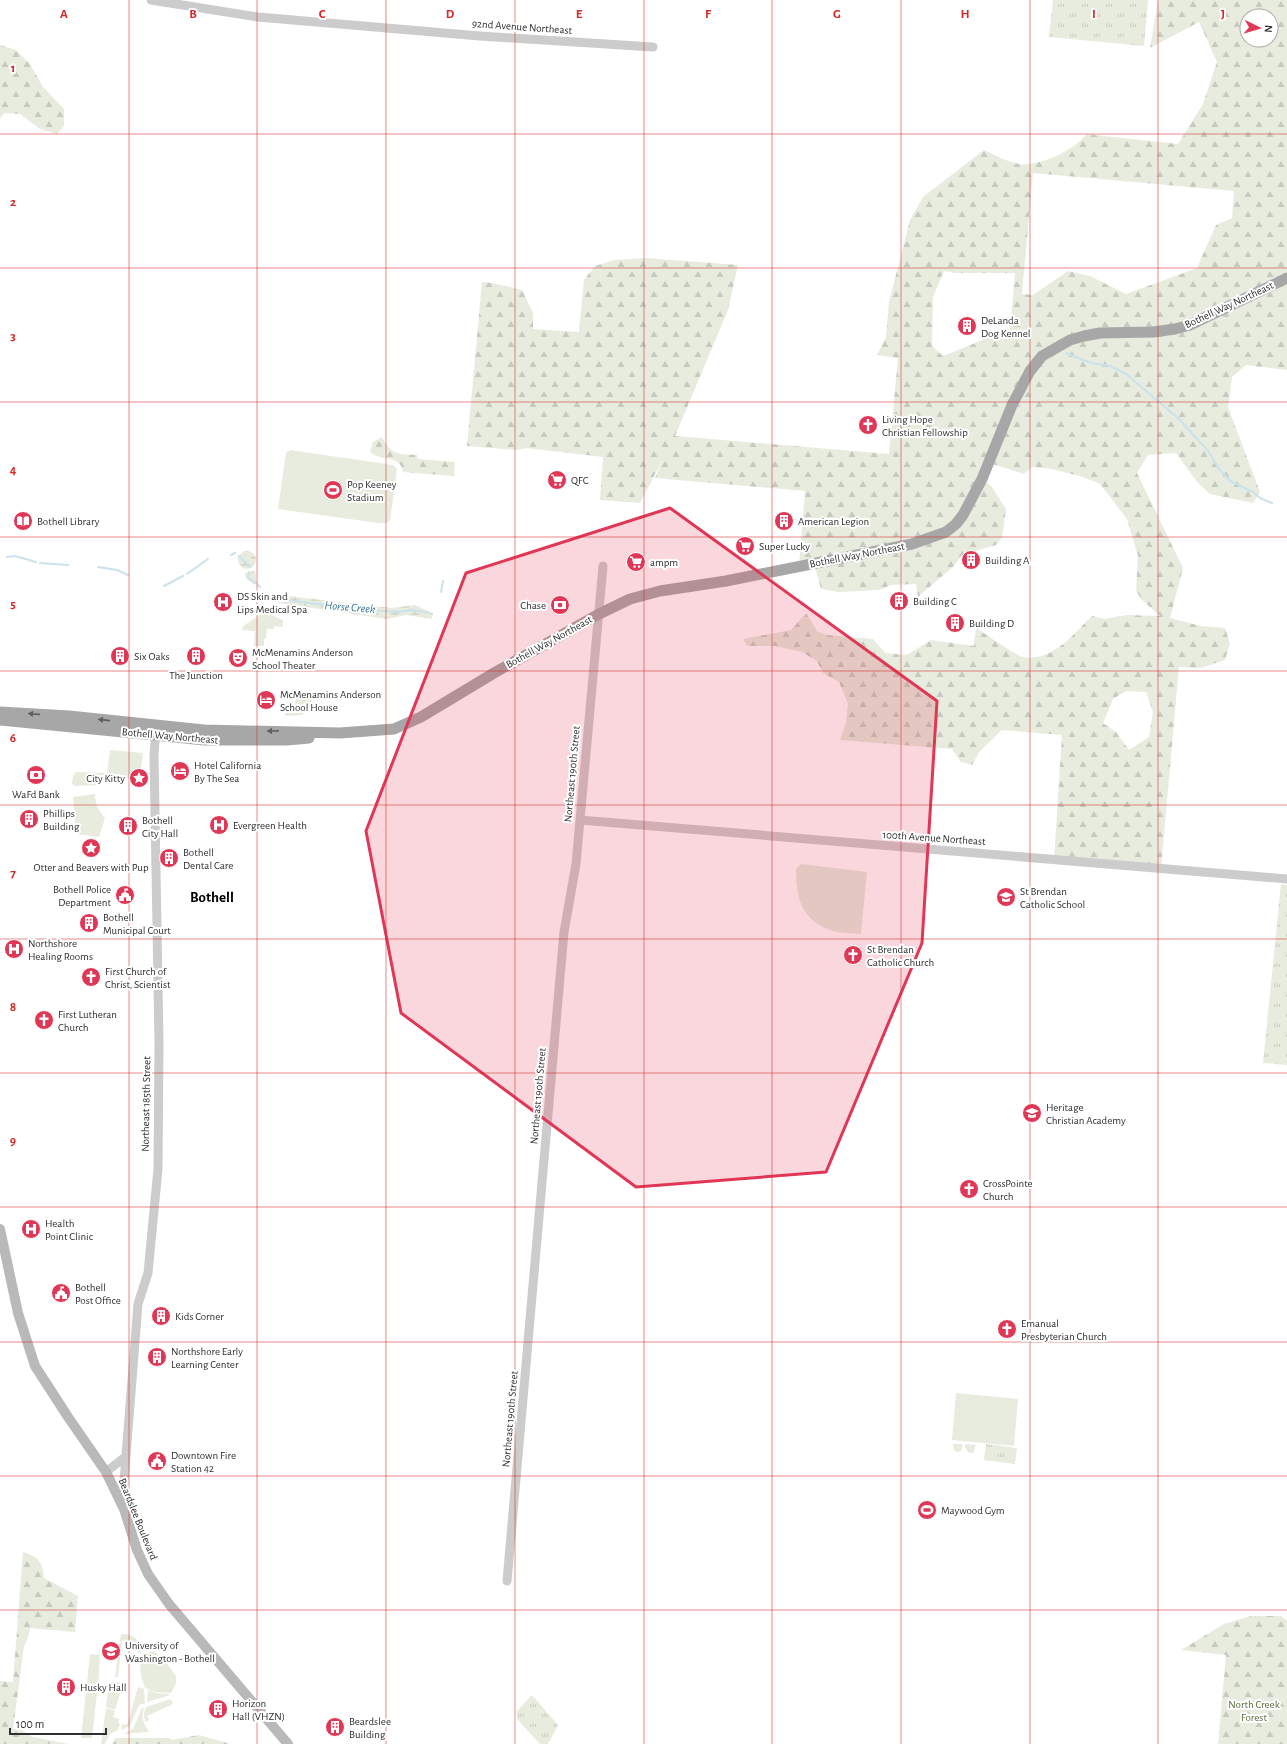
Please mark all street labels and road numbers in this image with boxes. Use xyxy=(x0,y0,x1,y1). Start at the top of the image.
street label: 92nd Avenue Northeast xyxy=(472,18,573,36)
street label: Bothell Way Northeast xyxy=(1183,279,1276,330)
street label: Bothell Way Northeast xyxy=(809,540,906,570)
street label: Bothell Way Northeast xyxy=(504,614,594,670)
street label: Northeast 190th Street xyxy=(562,725,582,823)
street label: Bothell Way Northeast xyxy=(121,726,219,746)
street label: 100th Avenue Northeast xyxy=(882,829,986,847)
street label: Northeast 190th Street xyxy=(528,1047,548,1145)
street label: Northeast 185th Street xyxy=(140,1056,152,1152)
street label: Northeast 190th Street xyxy=(500,1370,520,1468)
street label: Beardslee Boulevard xyxy=(117,1477,160,1562)

